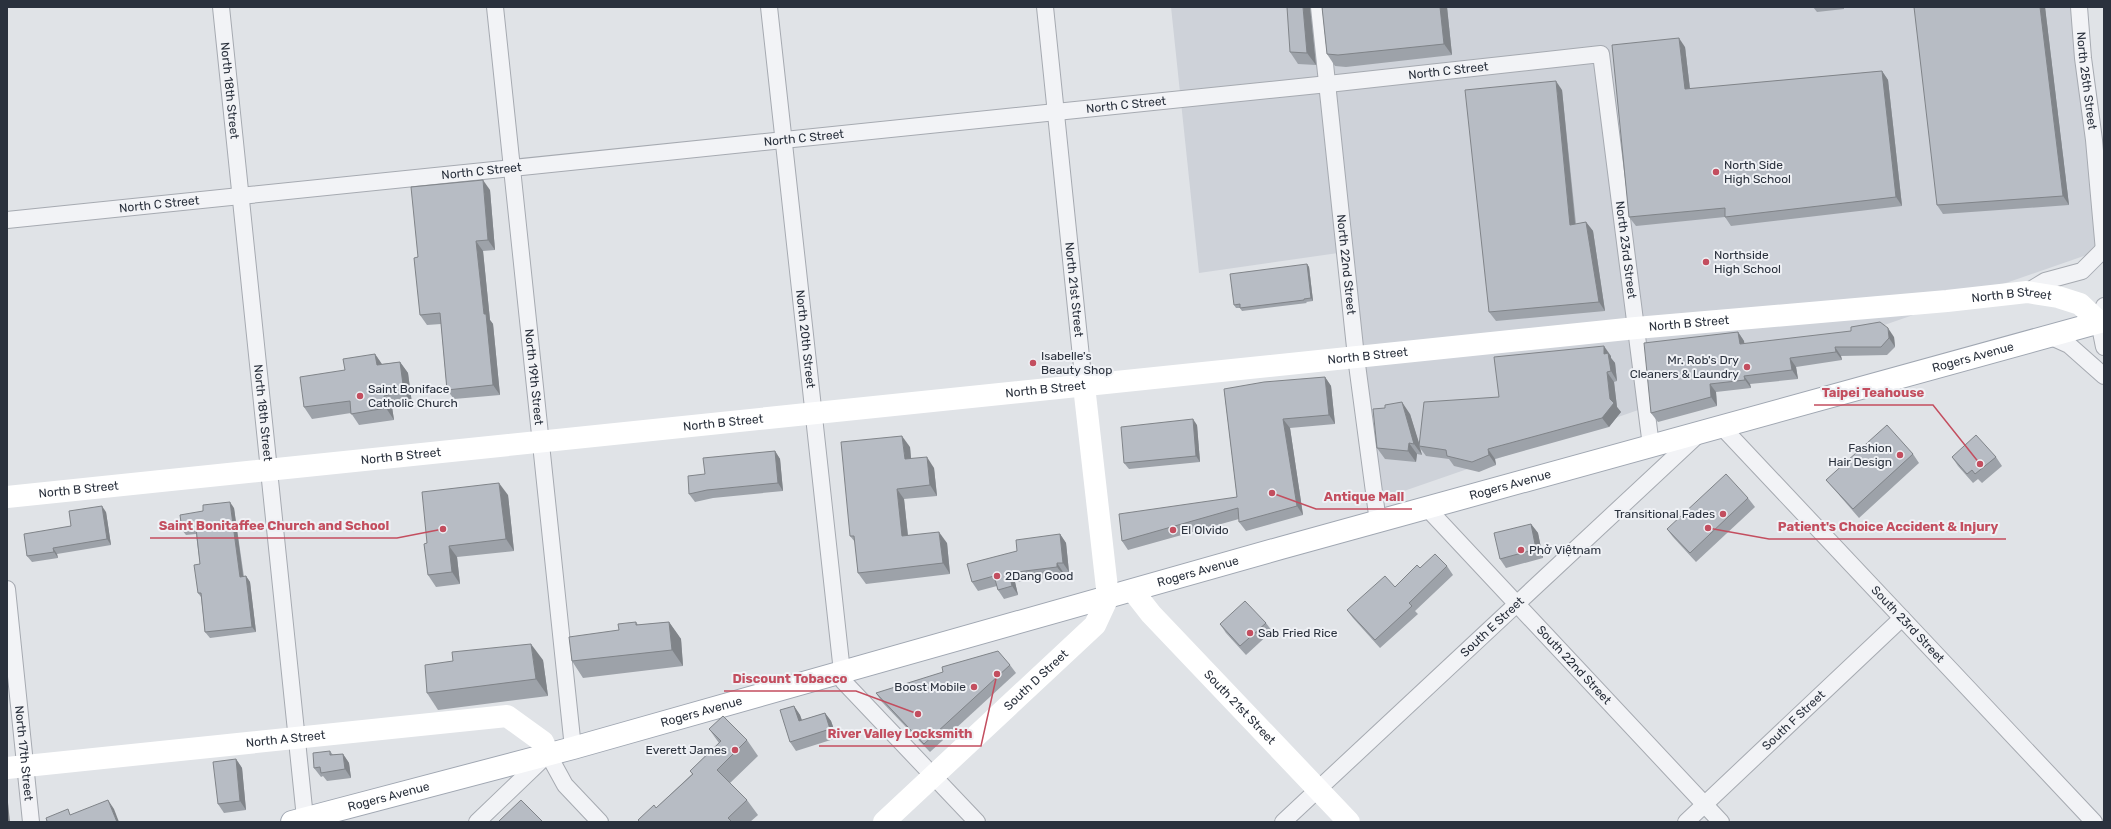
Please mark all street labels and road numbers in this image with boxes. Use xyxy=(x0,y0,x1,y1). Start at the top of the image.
street label: North 25th Street xyxy=(2074,31,2100,131)
street label: North 18th Street xyxy=(218,41,242,140)
street label: North C Street xyxy=(1408,59,1489,82)
street label: North C Street xyxy=(1085,94,1167,116)
street label: North C Street xyxy=(763,127,845,149)
street label: North C Street xyxy=(441,160,523,182)
street label: North C Street xyxy=(118,193,200,215)
street label: North 23rd Street xyxy=(1613,200,1639,300)
street label: North 22nd Street xyxy=(1334,214,1359,316)
street label: North 21st Street xyxy=(1062,241,1086,338)
street label: North B Street xyxy=(1971,285,2053,305)
street label: North 20th Street xyxy=(793,289,818,389)
street label: North B Street xyxy=(1648,313,1730,334)
street label: North 19th Street xyxy=(522,328,546,426)
street label: Rogers Avenue xyxy=(1931,339,2015,375)
street label: North B Street xyxy=(1327,345,1409,367)
street label: North 18th Street xyxy=(251,364,275,462)
street label: North B Street xyxy=(1005,378,1086,400)
street label: North B Street xyxy=(682,412,764,434)
street label: North B Street xyxy=(360,445,442,467)
street label: Rogers Avenue xyxy=(1468,467,1553,503)
street label: North B Street xyxy=(38,478,120,501)
street label: Rogers Avenue xyxy=(1156,553,1241,590)
street label: South 23rd Street xyxy=(1868,583,1947,666)
street label: South E Street xyxy=(1458,594,1527,660)
street label: South 22nd Street xyxy=(1534,623,1614,707)
street label: South D Street xyxy=(1001,647,1071,713)
street label: South 21st Street xyxy=(1201,667,1279,748)
street label: South F Street xyxy=(1759,687,1828,753)
street label: Rogers Avenue xyxy=(659,694,744,730)
street label: North 17th Street xyxy=(12,705,36,802)
street label: North A Street xyxy=(245,728,326,750)
street label: Rogers Avenue xyxy=(346,779,431,814)

